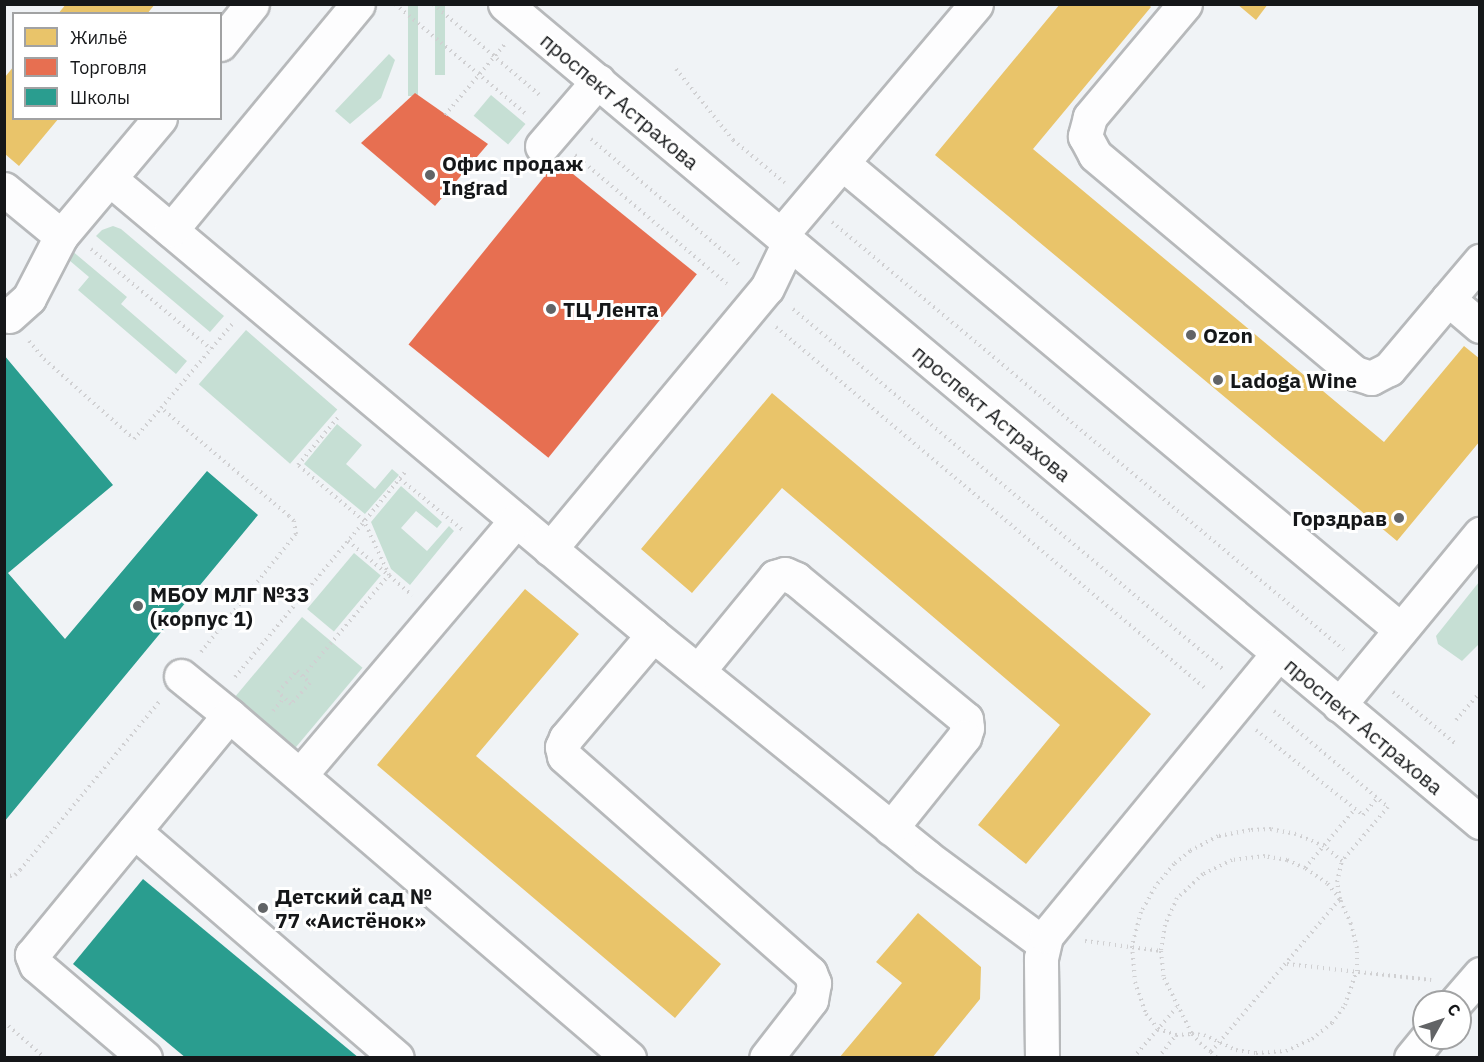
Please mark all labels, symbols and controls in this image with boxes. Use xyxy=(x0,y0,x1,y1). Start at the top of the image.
legend xyxy=(12,12,222,120)
text: Жильё xyxy=(70,26,127,49)
street label: проспект Астрахова xyxy=(536,27,704,175)
text: Торговля xyxy=(70,56,147,79)
text: Школы xyxy=(70,86,130,109)
place label: Офис продаж Ingrad xyxy=(442,150,584,200)
marker: Офис продаж Ingrad xyxy=(423,168,437,182)
place label: ТЦ Лента xyxy=(563,296,659,322)
marker: ТЦ Лента xyxy=(544,302,558,316)
place label: Ozon xyxy=(1203,322,1253,348)
marker: Ozon xyxy=(1184,328,1198,342)
street label: проспект Астрахова xyxy=(908,339,1076,487)
place label: Ladoga Wine xyxy=(1230,367,1357,393)
marker: Ladoga Wine xyxy=(1211,373,1225,387)
place label: Горздрав xyxy=(1292,505,1387,531)
marker: Горздрав xyxy=(1392,511,1406,525)
place label: МБОУ МЛГ №33 (корпус 1) xyxy=(150,581,309,631)
marker: МБОУ МЛГ №33 (корпус 1) xyxy=(131,599,145,613)
street label: проспект Астрахова xyxy=(1280,652,1448,800)
place label: Детский сад № 77 «Аистёнок» xyxy=(275,883,432,933)
marker: Детский сад № 77 «Аистёнок» xyxy=(256,901,270,915)
north arrow xyxy=(1412,990,1472,1050)
text: С xyxy=(1443,999,1465,1020)

